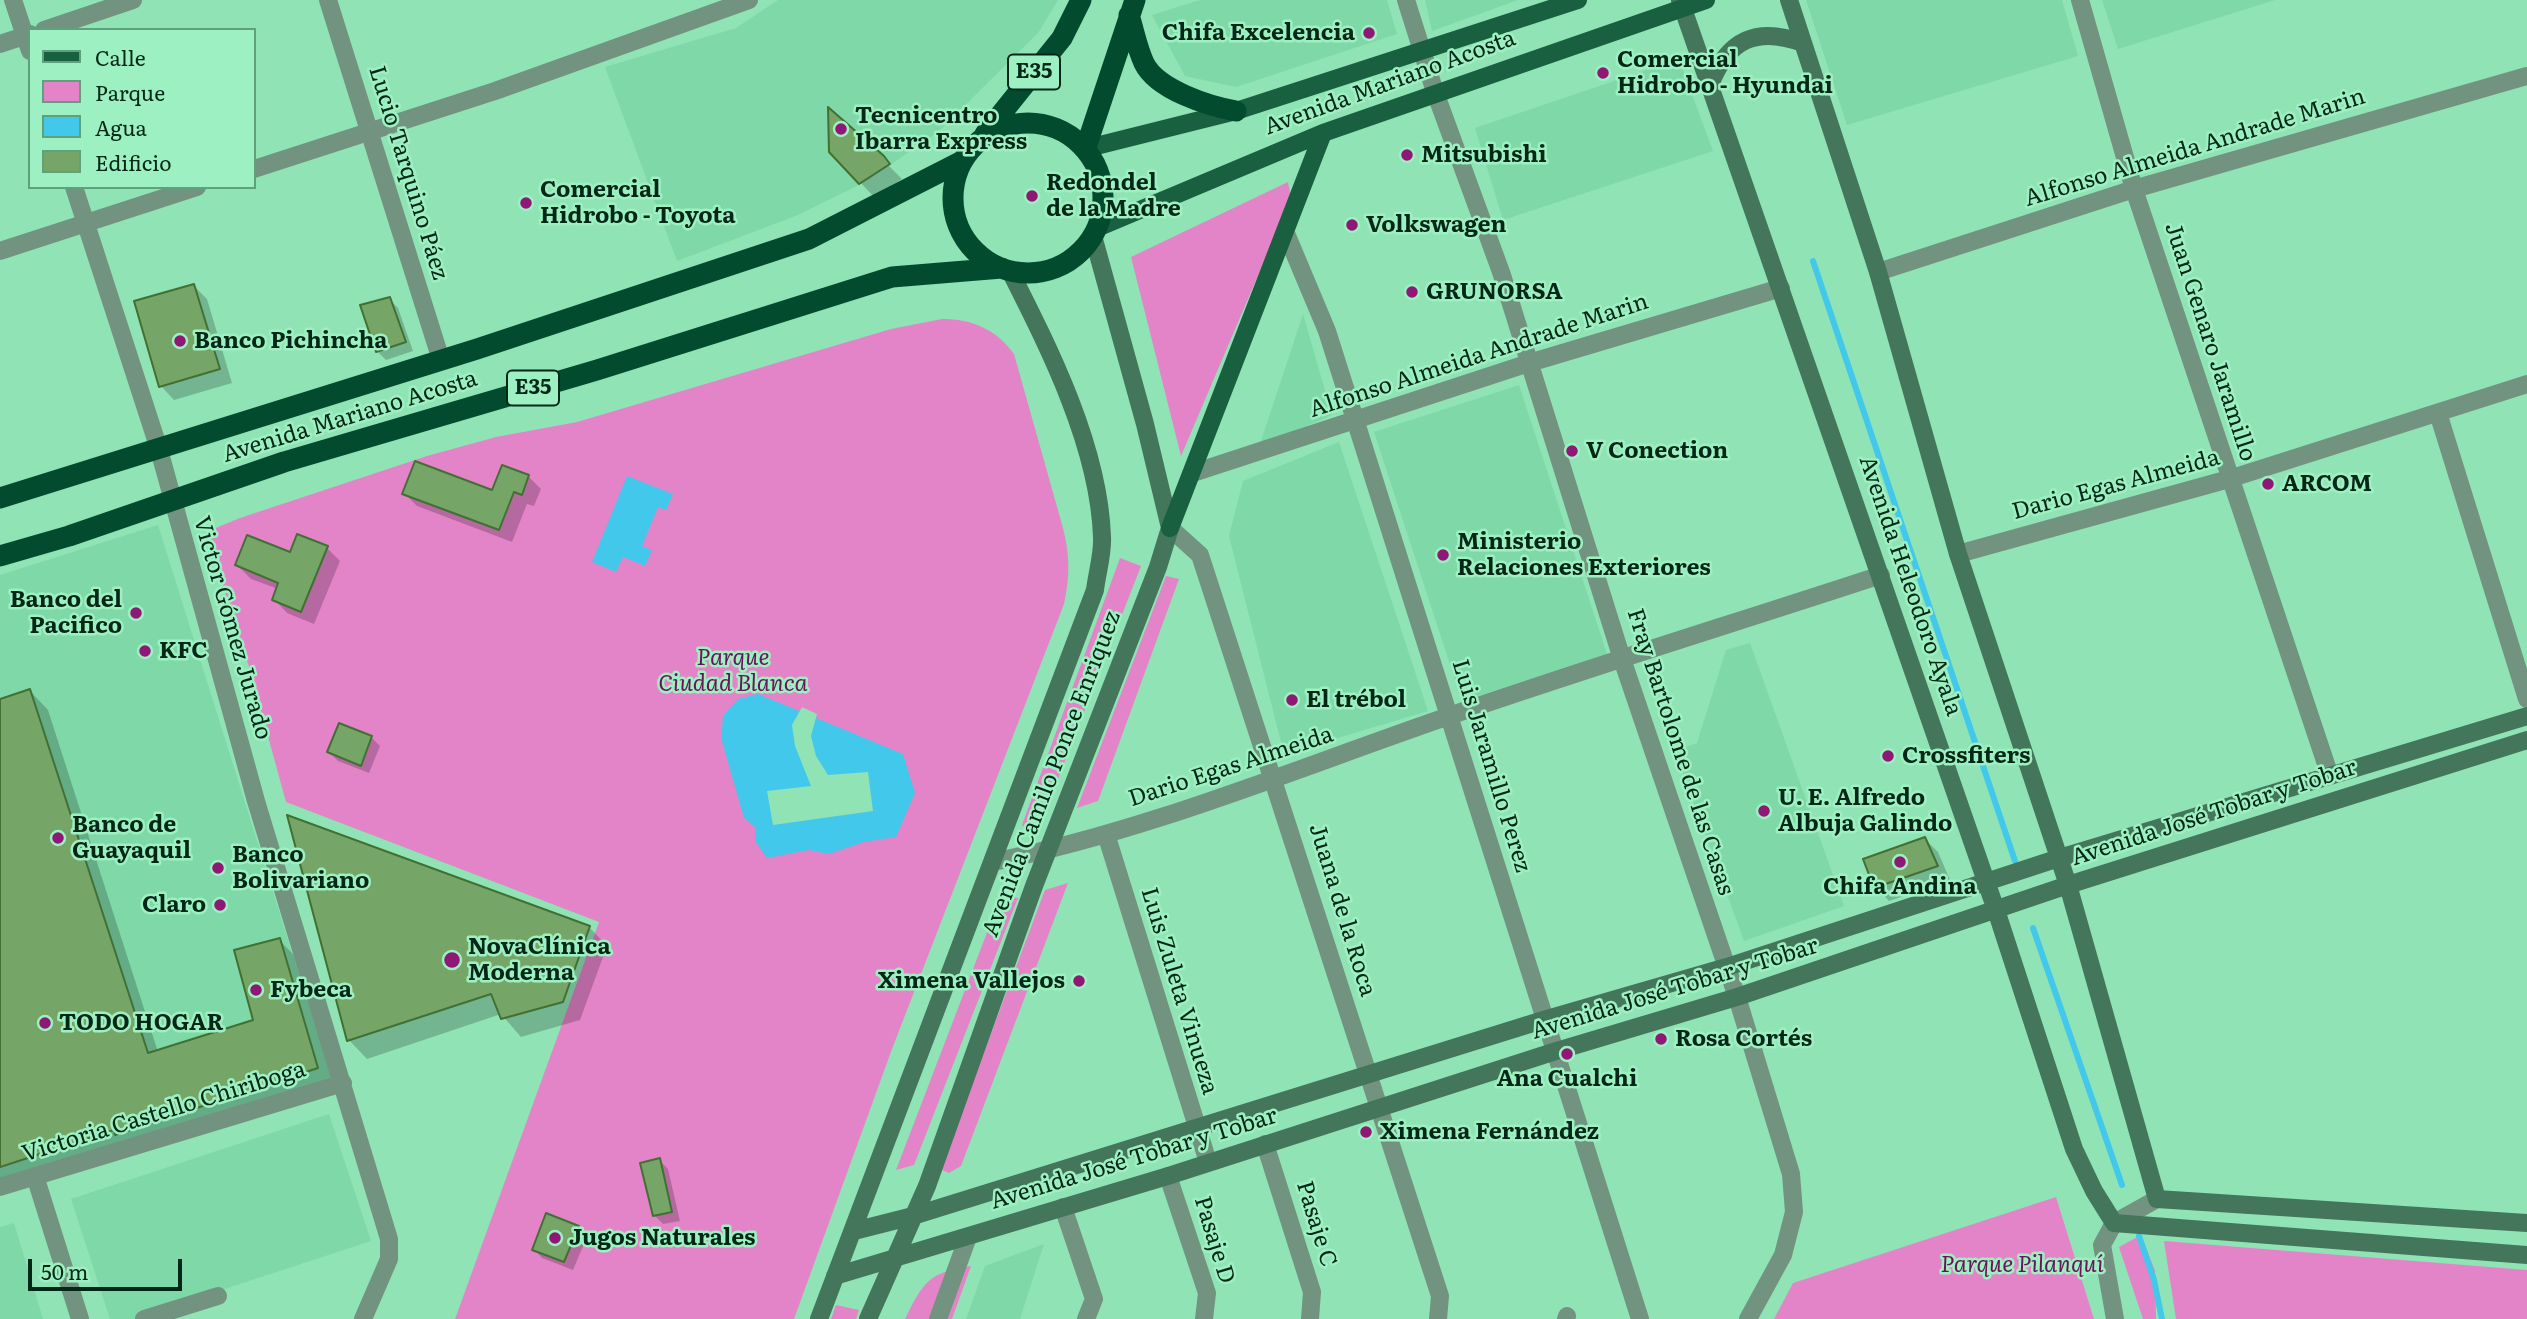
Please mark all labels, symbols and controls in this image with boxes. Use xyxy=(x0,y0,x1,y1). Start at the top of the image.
place label: Chifa Excelencia xyxy=(1162,19,1355,47)
street label: Avenida Mariano Acosta xyxy=(1261,25,1519,141)
marker: Chifa Excelencia xyxy=(1361,25,1377,41)
legend xyxy=(28,28,256,189)
text: Calle xyxy=(95,41,146,72)
place label: Comercial Hidrobo - Hyundai xyxy=(1617,46,1833,100)
road number: E35 xyxy=(1008,55,1060,90)
street label: Lucio Tarquino Páez xyxy=(362,63,454,283)
marker: Comercial Hidrobo - Hyundai xyxy=(1595,65,1611,81)
text: Parque xyxy=(95,76,165,107)
street label: Alfonso Almeida Andrade Marin xyxy=(2021,83,2369,213)
place label: Tecnicentro Ibarra Express xyxy=(855,102,1027,156)
text: Agua xyxy=(95,111,147,142)
marker: Tecnicentro Ibarra Express xyxy=(833,121,849,137)
place label: Mitsubishi xyxy=(1421,141,1547,169)
text: Edificio xyxy=(95,146,171,177)
marker: Mitsubishi xyxy=(1399,147,1415,163)
place label: Redondel de la Madre xyxy=(1046,169,1181,223)
place label: Comercial Hidrobo - Toyota xyxy=(540,176,736,230)
marker: Redondel de la Madre xyxy=(1024,188,1040,204)
marker: Comercial Hidrobo - Toyota xyxy=(518,195,534,211)
place label: Volkswagen xyxy=(1366,211,1506,239)
marker: Volkswagen xyxy=(1344,217,1360,233)
street label: Juan Genaro Jaramillo xyxy=(2158,219,2262,465)
place label: GRUNORSA xyxy=(1426,278,1563,306)
marker: GRUNORSA xyxy=(1404,284,1420,300)
street label: Alfonso Almeida Andrade Marin xyxy=(1306,288,1652,424)
place label: Banco Pichincha xyxy=(194,327,388,355)
marker: Banco Pichincha xyxy=(172,333,188,349)
street label: Avenida Mariano Acosta xyxy=(219,365,481,469)
road number: E35 xyxy=(507,370,559,406)
place label: V Conection xyxy=(1586,437,1728,465)
marker: V Conection xyxy=(1564,443,1580,459)
street label: Dario Egas Almeida xyxy=(2009,444,2223,526)
street label: Avenida Heleodoro Ayala xyxy=(1852,452,1968,720)
place label: ARCOM xyxy=(2282,470,2372,498)
marker: ARCOM xyxy=(2260,476,2276,492)
street label: Victor Gómez Jurado xyxy=(187,513,277,743)
place label: Ministerio Relaciones Exteriores xyxy=(1457,528,1711,582)
marker: Ministerio Relaciones Exteriores xyxy=(1435,547,1451,563)
place label: Banco del Pacifico xyxy=(10,586,122,640)
marker: Banco del Pacifico xyxy=(128,605,144,621)
street label: Fray Bartolome de las Casas xyxy=(1621,605,1739,899)
street label: Avenida Camilo Ponce Enriquez xyxy=(977,607,1127,941)
place label: KFC xyxy=(159,637,208,665)
marker: KFC xyxy=(137,643,153,659)
park label: Parque Ciudad Blanca xyxy=(658,644,808,698)
street label: Luis Jaramillo Perez xyxy=(1446,656,1536,876)
place label: El trébol xyxy=(1306,686,1406,714)
marker: El trébol xyxy=(1284,692,1300,708)
street label: Dario Egas Almeida xyxy=(1125,721,1337,813)
place label: Crossfiters xyxy=(1902,742,2030,770)
marker: Crossfiters xyxy=(1880,748,1896,764)
street label: Avenida José Tobar y Tobar xyxy=(2068,754,2360,872)
place label: U. E. Alfredo Albuja Galindo xyxy=(1778,784,1952,838)
marker: U. E. Alfredo Albuja Galindo xyxy=(1756,803,1772,819)
place label: Banco de Guayaquil xyxy=(72,811,191,865)
street label: Juana de la Roca xyxy=(1303,820,1381,1000)
marker: Banco de Guayaquil xyxy=(50,830,66,846)
place label: Banco Bolivariano xyxy=(232,841,369,895)
marker: Chifa Andina xyxy=(1892,854,1908,870)
marker: Banco Bolivariano xyxy=(210,860,226,876)
place label: Chifa Andina xyxy=(1823,873,1977,901)
street label: Luis Zuleta Vinueza xyxy=(1134,884,1224,1098)
place label: Claro xyxy=(142,891,206,919)
marker: Claro xyxy=(212,897,228,913)
street label: Avenida José Tobar y Tobar xyxy=(1528,932,1822,1046)
place label: NovaClínica Moderna xyxy=(468,933,611,987)
marker: NovaClínica Moderna xyxy=(442,950,462,970)
place label: Ximena Vallejos xyxy=(878,967,1065,995)
marker: Ximena Vallejos xyxy=(1071,973,1087,989)
place label: Fybeca xyxy=(270,976,352,1004)
marker: Fybeca xyxy=(248,982,264,998)
place label: TODO HOGAR xyxy=(59,1009,224,1037)
marker: TODO HOGAR xyxy=(37,1015,53,1031)
place label: Rosa Cortés xyxy=(1675,1025,1812,1053)
marker: Rosa Cortés xyxy=(1653,1031,1669,1047)
marker: Ana Cualchi xyxy=(1559,1046,1575,1062)
street label: Victoria Castello Chiriboga xyxy=(19,1056,309,1168)
place label: Ana Cualchi xyxy=(1497,1065,1637,1093)
street label: Avenida José Tobar y Tobar xyxy=(987,1102,1281,1216)
place label: Ximena Fernández xyxy=(1380,1118,1599,1146)
marker: Ximena Fernández xyxy=(1358,1124,1374,1140)
street label: Pasaje C xyxy=(1290,1178,1342,1270)
street label: Pasaje D xyxy=(1188,1193,1240,1287)
place label: Jugos Naturales xyxy=(569,1224,755,1252)
marker: Jugos Naturales xyxy=(547,1230,563,1246)
scale bar xyxy=(32,1246,186,1290)
park label: Parque Pilanquí xyxy=(1940,1251,2104,1279)
text: 50 m xyxy=(41,1255,88,1286)

